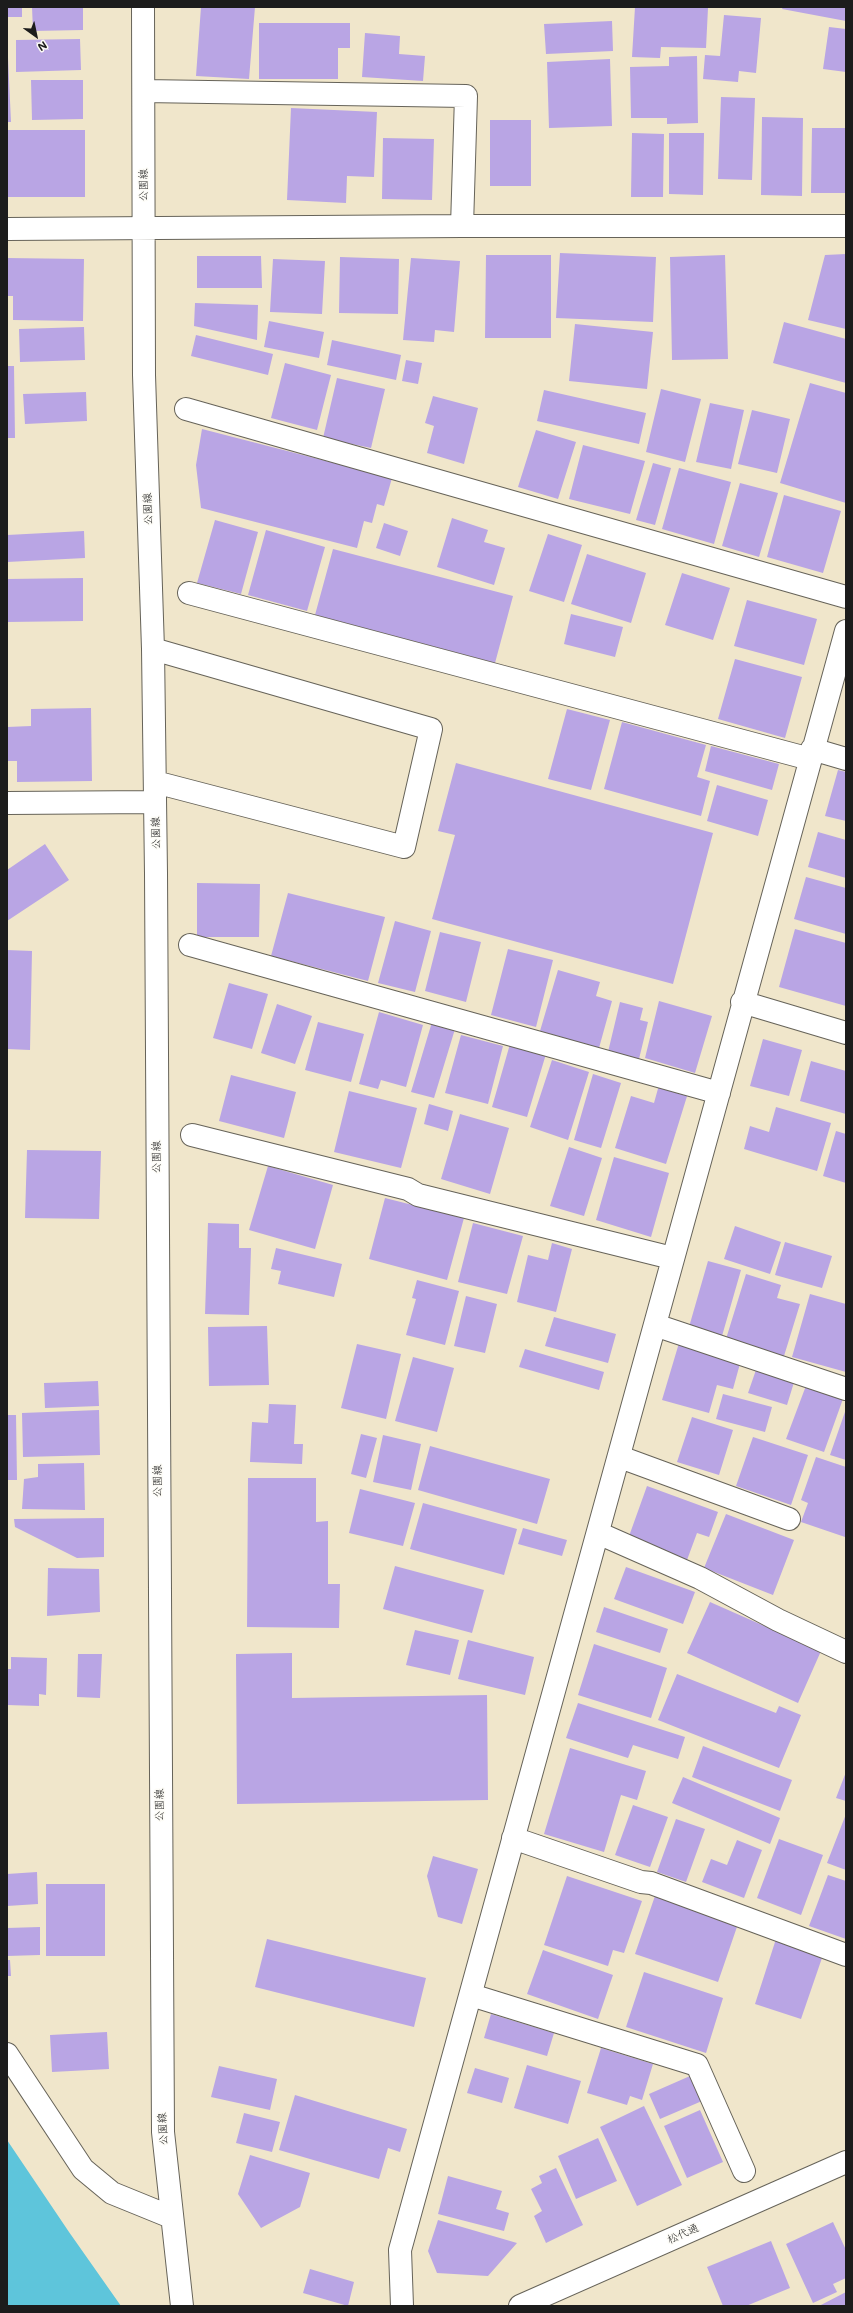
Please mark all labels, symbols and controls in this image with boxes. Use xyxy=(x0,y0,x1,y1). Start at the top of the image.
north arrow xyxy=(16,16,56,56)
text: N xyxy=(35,38,50,55)
street label: 公園線 xyxy=(137,169,151,201)
street label: 公園線 xyxy=(141,492,155,526)
street label: 公園線 xyxy=(149,816,163,850)
street label: 公園線 xyxy=(150,1141,164,1173)
street label: 公園線 xyxy=(151,1465,165,1497)
street label: 公園線 xyxy=(153,1789,167,1821)
street label: 公園線 xyxy=(156,2112,170,2146)
street label: 松代通 xyxy=(665,2221,701,2247)

